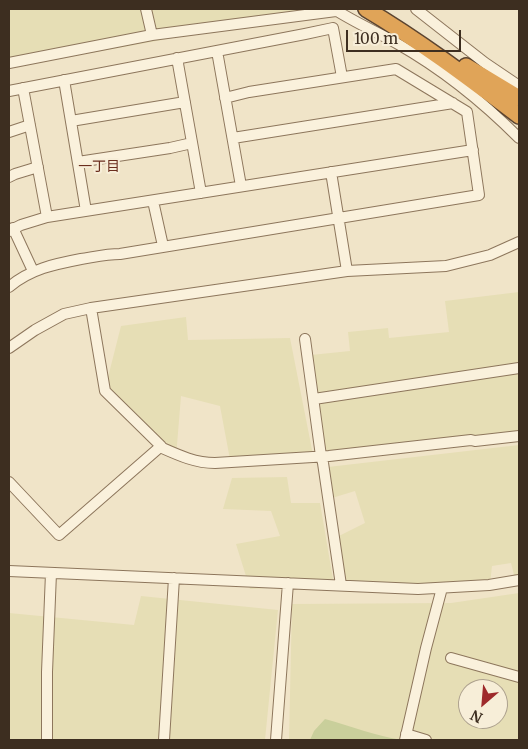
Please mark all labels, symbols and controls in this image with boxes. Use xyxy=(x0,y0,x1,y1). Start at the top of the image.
scale bar xyxy=(348,20,463,52)
text: 100 m xyxy=(354,29,398,48)
district label: 一丁目 xyxy=(78,159,120,175)
north arrow xyxy=(458,679,508,729)
text: N xyxy=(468,706,486,727)

